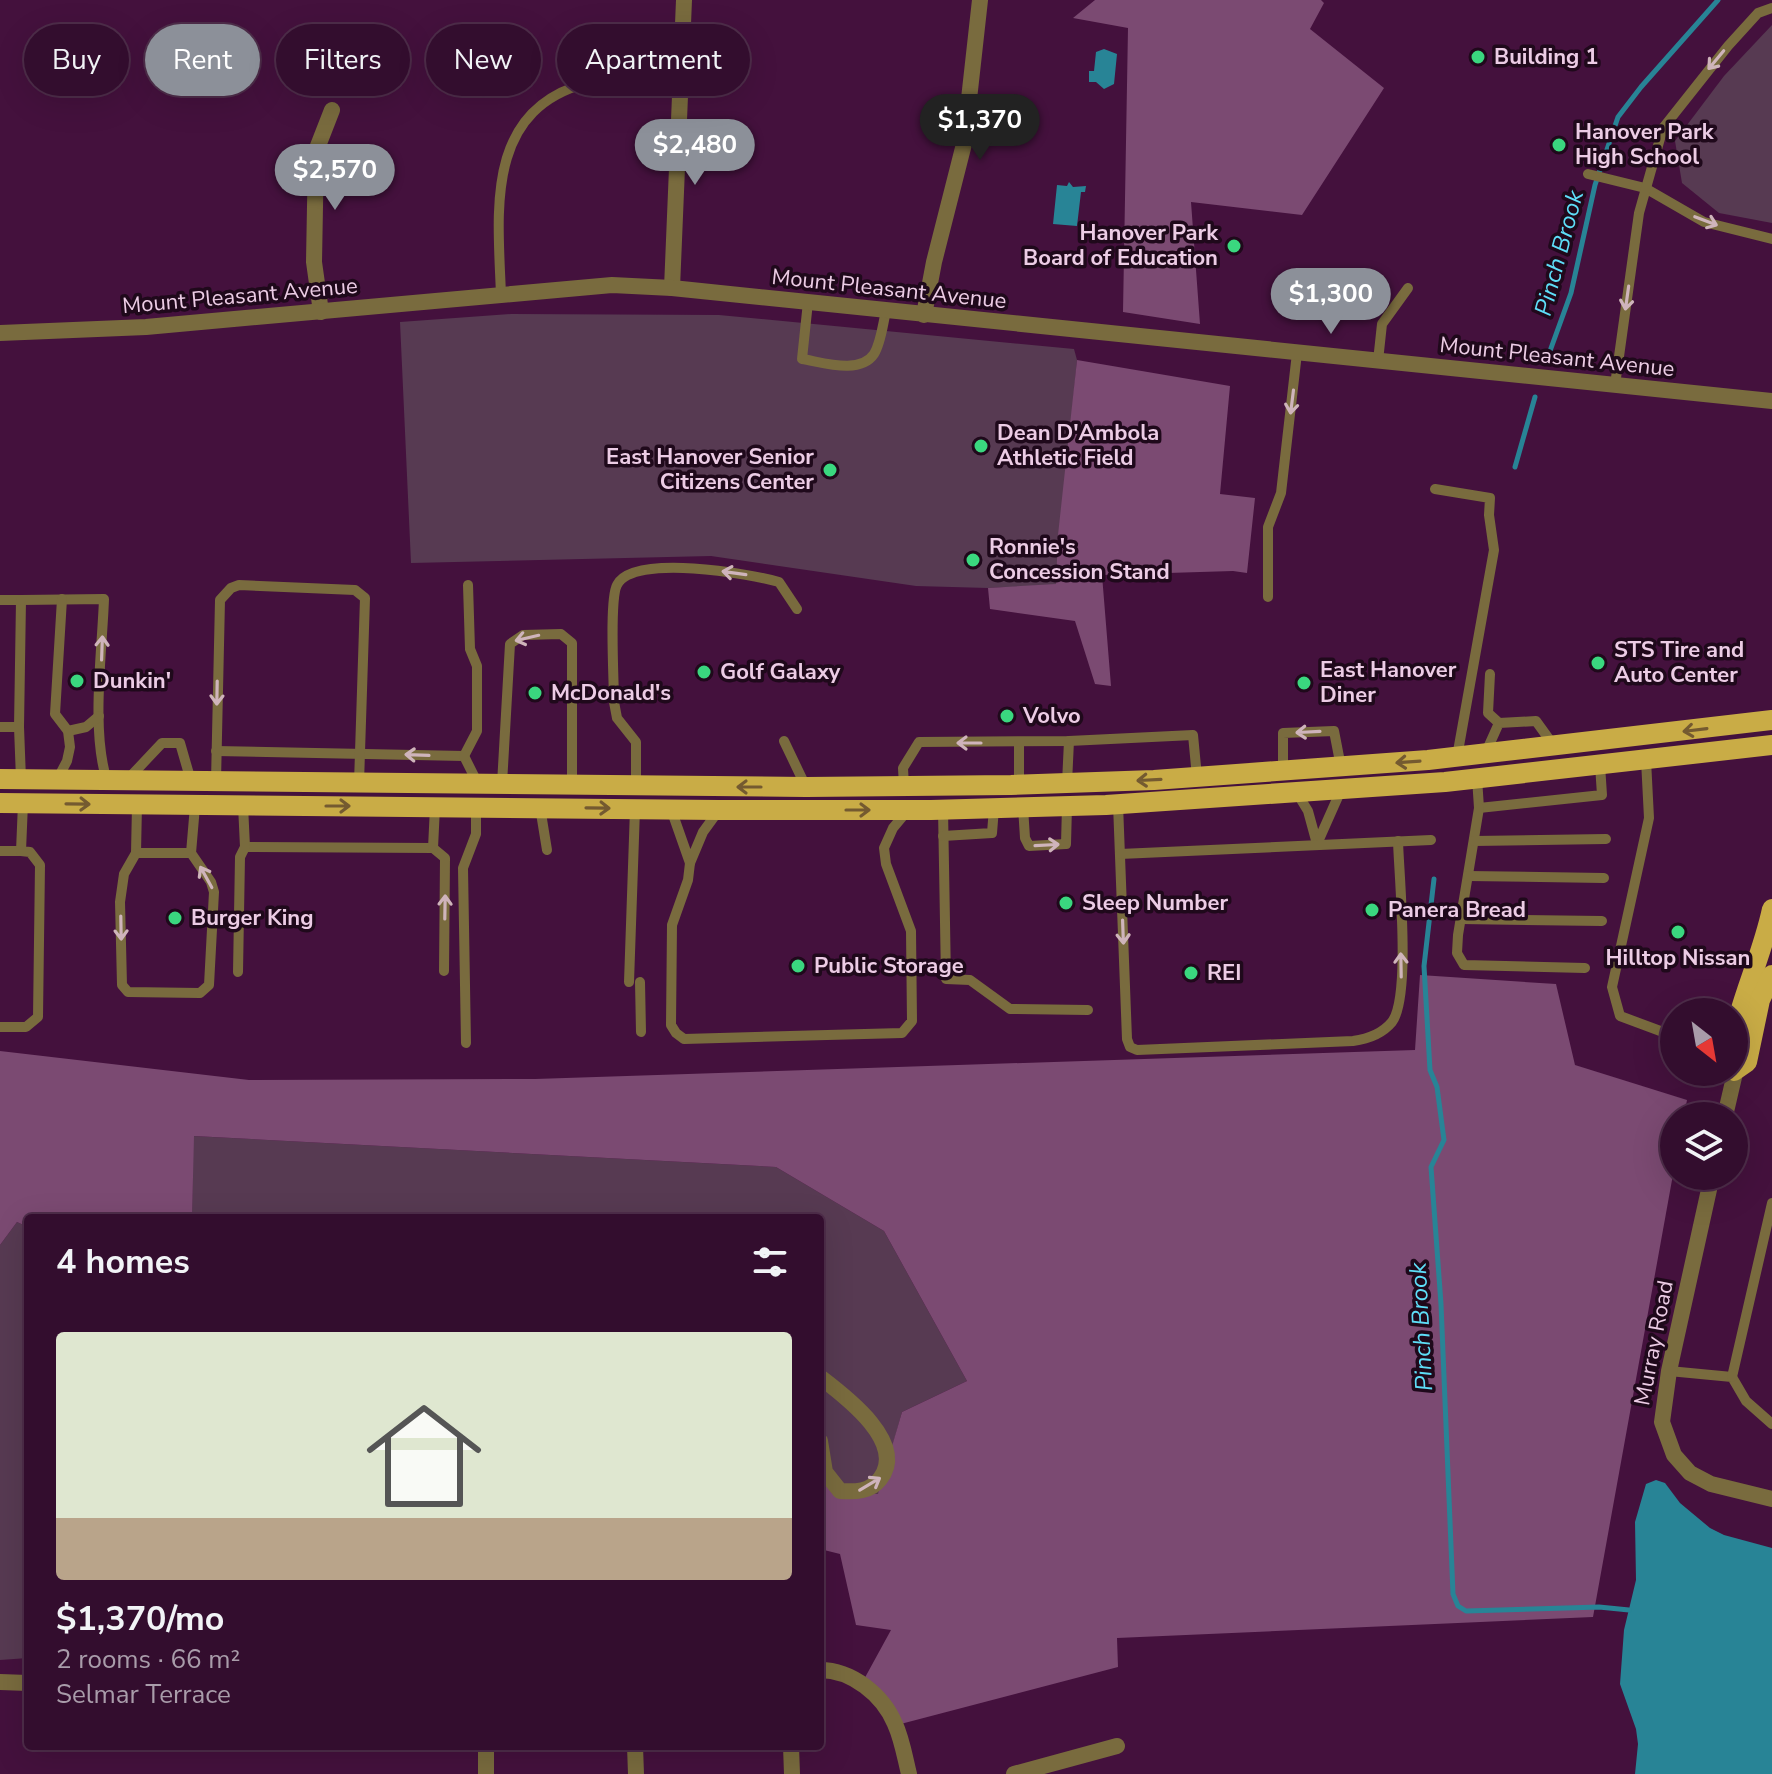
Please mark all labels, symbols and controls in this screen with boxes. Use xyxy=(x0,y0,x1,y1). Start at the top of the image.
chip: Buy xyxy=(24,24,129,96)
chip: Rent xyxy=(145,24,260,96)
chip: Filters xyxy=(276,24,410,96)
chip: New xyxy=(426,24,541,96)
chip: Apartment xyxy=(557,24,750,96)
place label: Building 1 xyxy=(1494,42,1599,72)
marker: Building 1 xyxy=(1469,48,1487,66)
one-way arrow xyxy=(1707,49,1725,70)
pin: $1,370 xyxy=(915,94,1045,162)
text: $1,370 xyxy=(938,102,1022,137)
place label: Hanover Park High School xyxy=(1575,117,1715,172)
pin: $2,480 xyxy=(630,119,760,187)
text: $2,480 xyxy=(653,127,737,162)
marker: Hanover Park High School xyxy=(1550,136,1568,154)
pin: $2,570 xyxy=(270,144,400,212)
text: $2,570 xyxy=(293,152,377,187)
water label: Pinch Brook xyxy=(1527,186,1591,319)
one-way arrow xyxy=(1693,214,1718,229)
place label: Hanover Park Board of Education xyxy=(1023,218,1219,273)
marker: Hanover Park Board of Education xyxy=(1225,237,1243,255)
street label: Mount Pleasant Avenue xyxy=(770,262,1008,316)
pin: $1,300 xyxy=(1266,268,1396,336)
street label: Mount Pleasant Avenue xyxy=(121,271,359,321)
text: $1,300 xyxy=(1289,276,1373,311)
one-way arrow xyxy=(1619,284,1634,310)
street label: Mount Pleasant Avenue xyxy=(1438,330,1676,384)
one-way arrow xyxy=(1284,388,1299,415)
place label: Dean D'Ambola Athletic Field xyxy=(997,418,1159,473)
marker: Dean D'Ambola Athletic Field xyxy=(972,437,990,455)
place label: East Hanover Senior Citizens Center xyxy=(606,442,814,497)
marker: East Hanover Senior Citizens Center xyxy=(821,461,839,479)
place label: Ronnie's Concession Stand xyxy=(989,532,1170,587)
marker: Ronnie's Concession Stand xyxy=(964,551,982,569)
one-way arrow xyxy=(722,565,748,580)
one-way arrow xyxy=(515,631,541,646)
one-way arrow xyxy=(94,635,109,662)
place label: STS Tire and Auto Center xyxy=(1614,635,1744,690)
marker: STS Tire and Auto Center xyxy=(1589,654,1607,672)
place label: East Hanover Diner xyxy=(1320,655,1457,710)
place label: Golf Galaxy xyxy=(720,657,841,687)
marker: Golf Galaxy xyxy=(695,663,713,681)
place label: Dunkin' xyxy=(93,666,171,696)
marker: Dunkin' xyxy=(68,672,86,690)
marker: East Hanover Diner xyxy=(1295,674,1313,692)
place label: McDonald's xyxy=(551,678,671,708)
one-way arrow xyxy=(209,679,225,706)
marker: McDonald's xyxy=(526,684,544,702)
place label: Volvo xyxy=(1022,701,1081,731)
marker: Volvo xyxy=(998,707,1016,725)
one-way arrow xyxy=(1682,723,1708,738)
one-way arrow xyxy=(1295,725,1322,740)
one-way arrow xyxy=(956,735,983,751)
one-way arrow xyxy=(404,747,431,762)
one-way arrow xyxy=(1395,755,1422,770)
one-way arrow xyxy=(1136,773,1163,788)
one-way arrow xyxy=(736,779,763,795)
one-way arrow xyxy=(64,796,91,812)
one-way arrow xyxy=(324,798,351,814)
one-way arrow xyxy=(584,800,611,816)
one-way arrow xyxy=(844,802,871,818)
one-way arrow xyxy=(1033,837,1060,852)
one-way arrow xyxy=(198,866,214,889)
place label: Sleep Number xyxy=(1082,888,1228,918)
one-way arrow xyxy=(437,894,453,921)
marker: Sleep Number xyxy=(1057,894,1075,912)
place label: Panera Bread xyxy=(1388,895,1526,925)
marker: Panera Bread xyxy=(1363,901,1381,919)
place label: Burger King xyxy=(191,903,313,933)
marker: Burger King xyxy=(166,909,184,927)
one-way arrow xyxy=(113,914,129,941)
one-way arrow xyxy=(1115,918,1130,945)
marker: Hilltop Nissan xyxy=(1669,923,1687,941)
place label: Hilltop Nissan xyxy=(1606,943,1750,973)
place label: Public Storage xyxy=(814,951,964,981)
one-way arrow xyxy=(1394,952,1409,979)
marker: Public Storage xyxy=(789,957,807,975)
place label: REI xyxy=(1207,958,1241,988)
marker: REI xyxy=(1182,964,1200,982)
north arrow xyxy=(1660,998,1748,1086)
map controls xyxy=(1660,998,1748,1190)
button: layers xyxy=(1660,1102,1748,1190)
text: 4 homes xyxy=(56,1239,190,1285)
icon: filters xyxy=(748,1240,792,1284)
water label: Pinch Brook xyxy=(1402,1261,1440,1392)
street label: Murray Road xyxy=(1627,1278,1681,1408)
icon: home xyxy=(352,1384,496,1528)
one-way arrow xyxy=(859,1476,881,1492)
text: $1,370/mo xyxy=(56,1596,224,1642)
text: 2 rooms · 66 m² xyxy=(56,1642,240,1677)
text: Selmar Terrace xyxy=(56,1677,231,1712)

